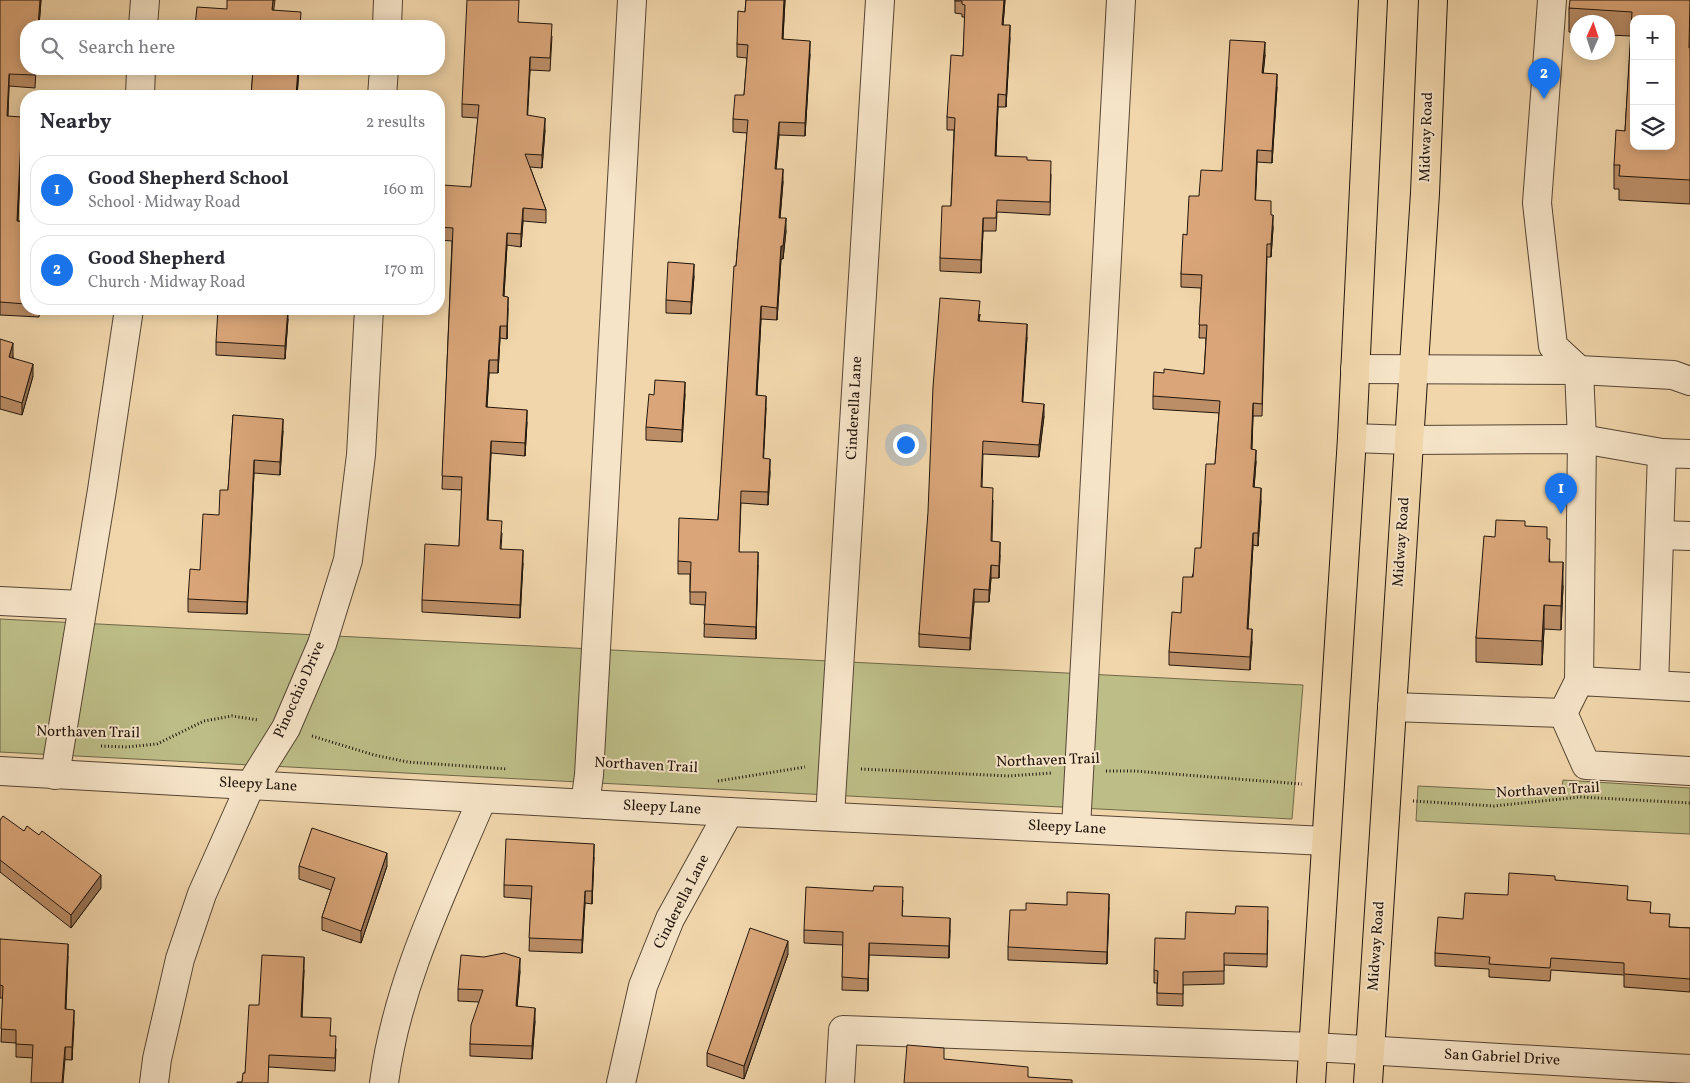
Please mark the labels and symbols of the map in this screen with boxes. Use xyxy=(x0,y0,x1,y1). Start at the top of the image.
north arrow xyxy=(1570,15,1615,60)
pin: 2 xyxy=(1528,58,1560,99)
street label: Midway Road xyxy=(1415,92,1439,182)
street label: Cinderella Lane xyxy=(842,356,868,460)
your location xyxy=(893,432,919,458)
pin: 1 xyxy=(1545,473,1577,514)
street label: Midway Road xyxy=(1388,496,1416,588)
street label: Pinocchio Drive xyxy=(269,638,331,742)
street label: Northaven Trail xyxy=(36,722,140,744)
street label: Northaven Trail xyxy=(996,749,1100,773)
street label: Northaven Trail xyxy=(594,753,698,779)
street label: Sleepy Lane xyxy=(218,772,298,798)
street label: Northaven Trail xyxy=(1496,778,1600,804)
street label: Sleepy Lane xyxy=(622,795,702,821)
street label: Sleepy Lane xyxy=(1027,815,1107,841)
street label: Cinderella Lane xyxy=(649,851,715,953)
street label: Midway Road xyxy=(1363,900,1391,992)
street label: San Gabriel Drive xyxy=(1443,1044,1561,1072)

